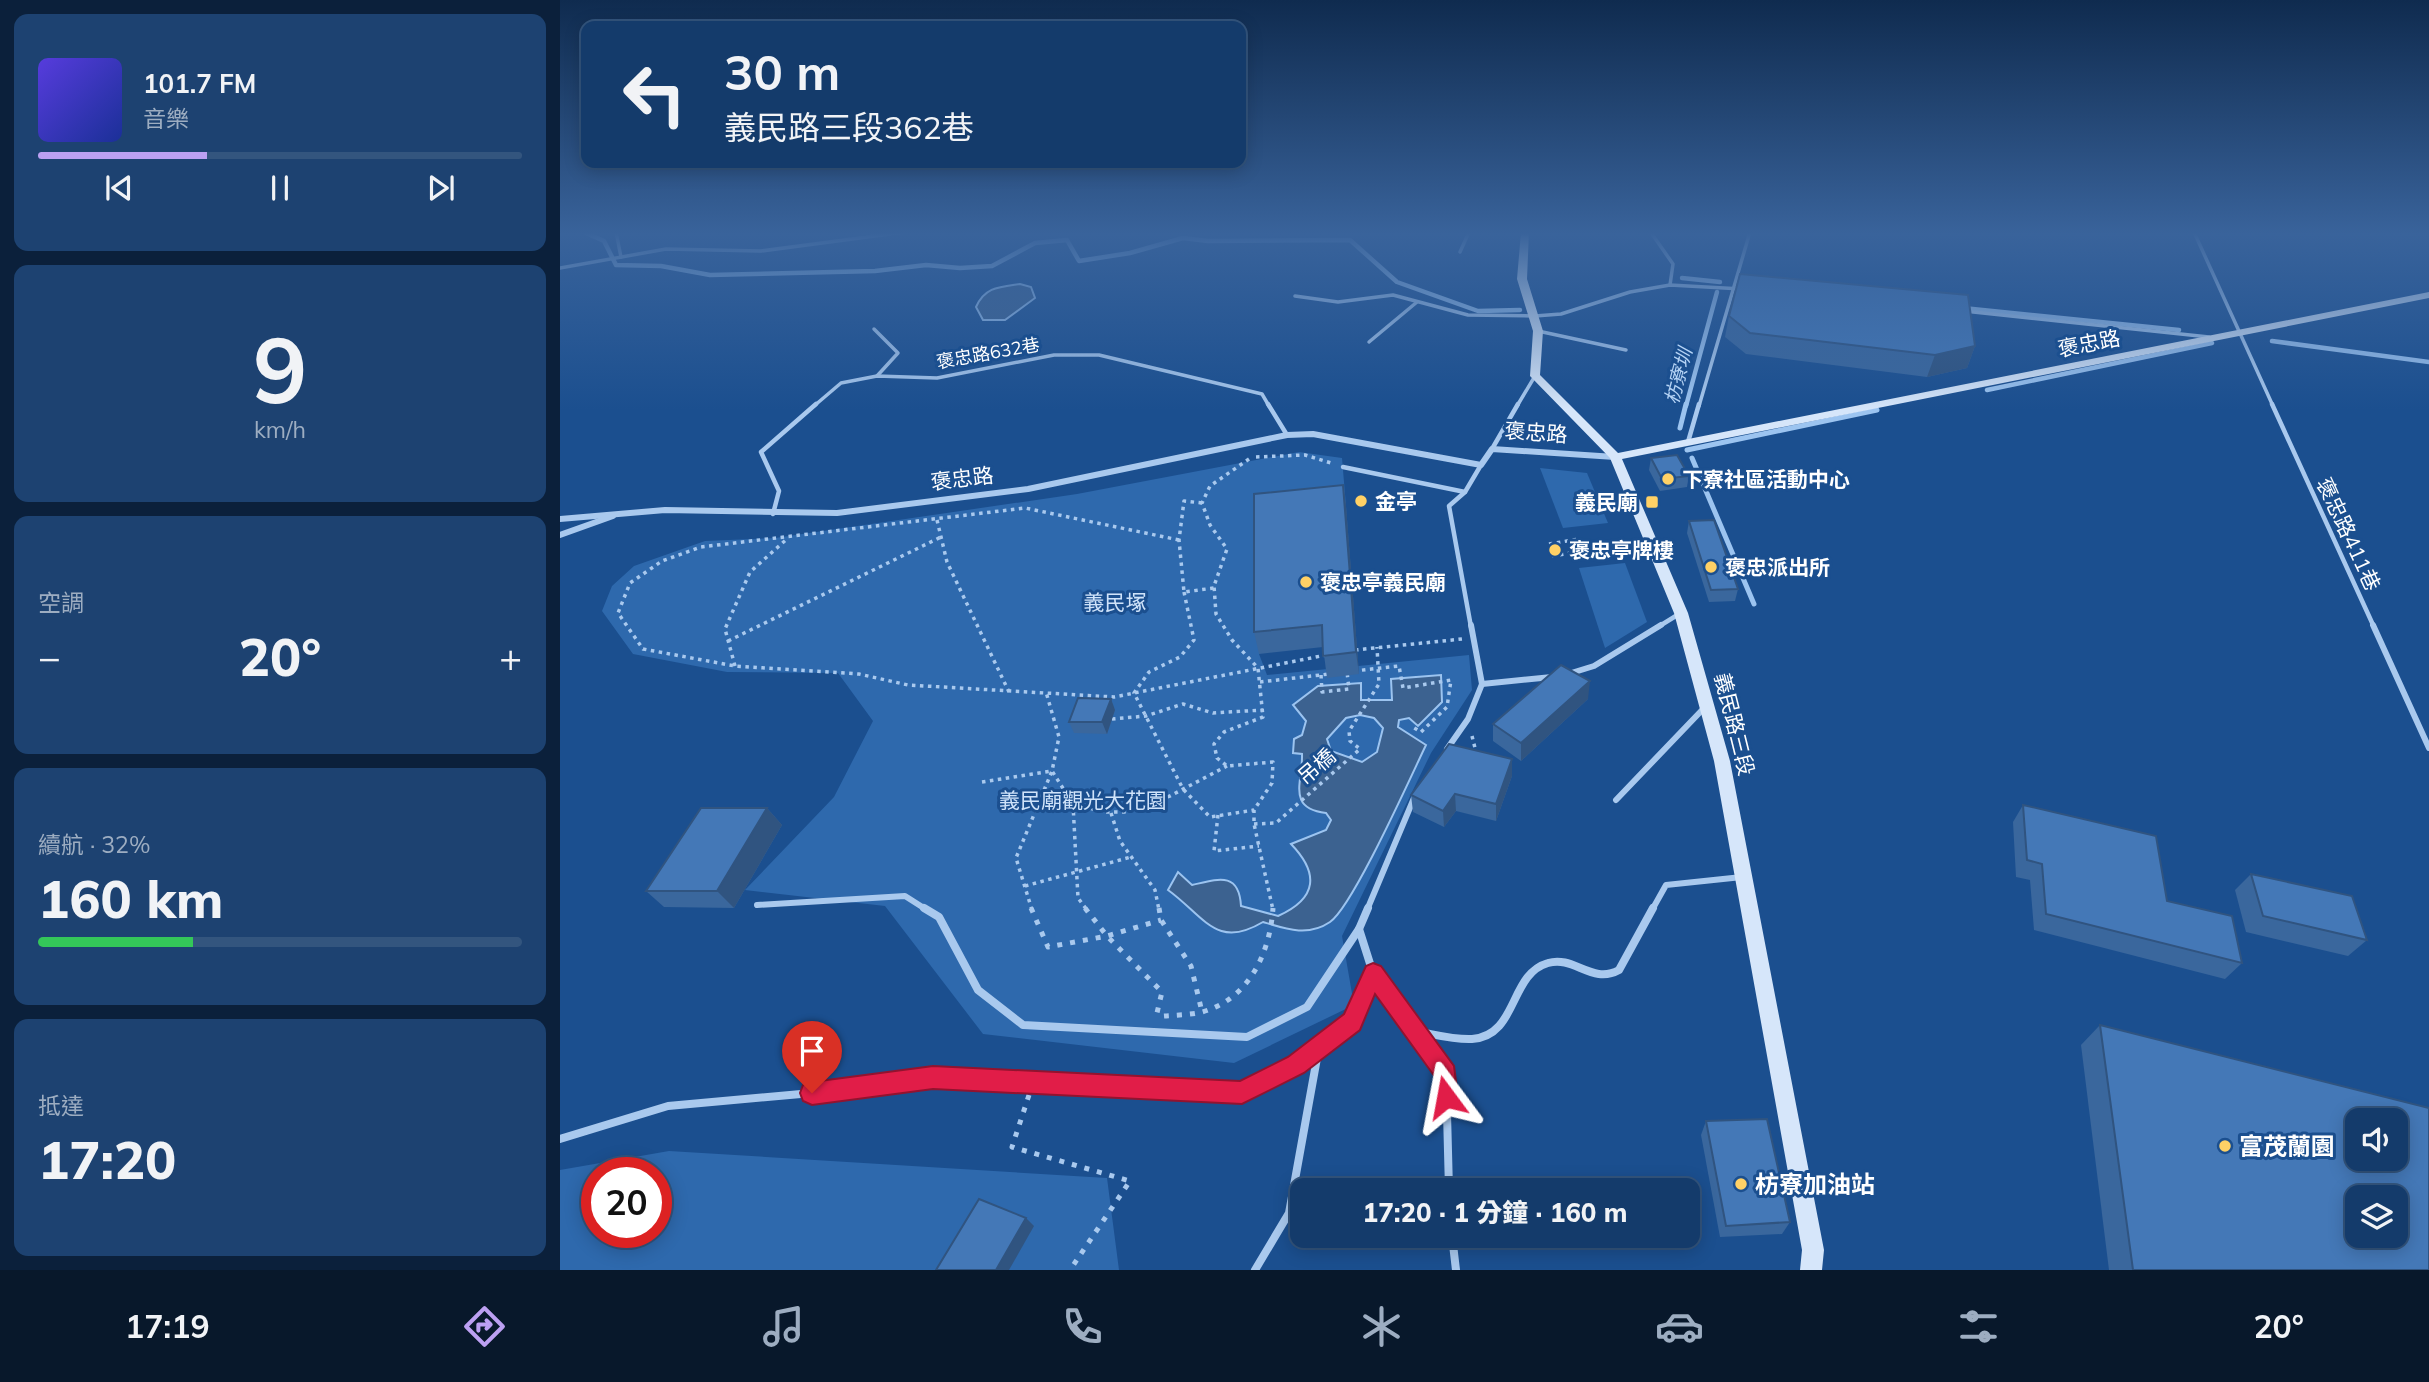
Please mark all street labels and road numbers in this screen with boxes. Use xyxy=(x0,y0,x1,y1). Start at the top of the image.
street label: 褒忠路 xyxy=(2056,324,2122,362)
street label: 褒忠路632巷 xyxy=(935,333,1041,373)
street label: 褒忠路 xyxy=(1504,417,1568,447)
street label: 褒忠路 xyxy=(929,461,995,495)
street label: 褒忠路411巷 xyxy=(2311,473,2387,595)
street label: 義民路三段 xyxy=(1710,670,1760,778)
street label: 吊橋 xyxy=(1292,742,1340,790)

